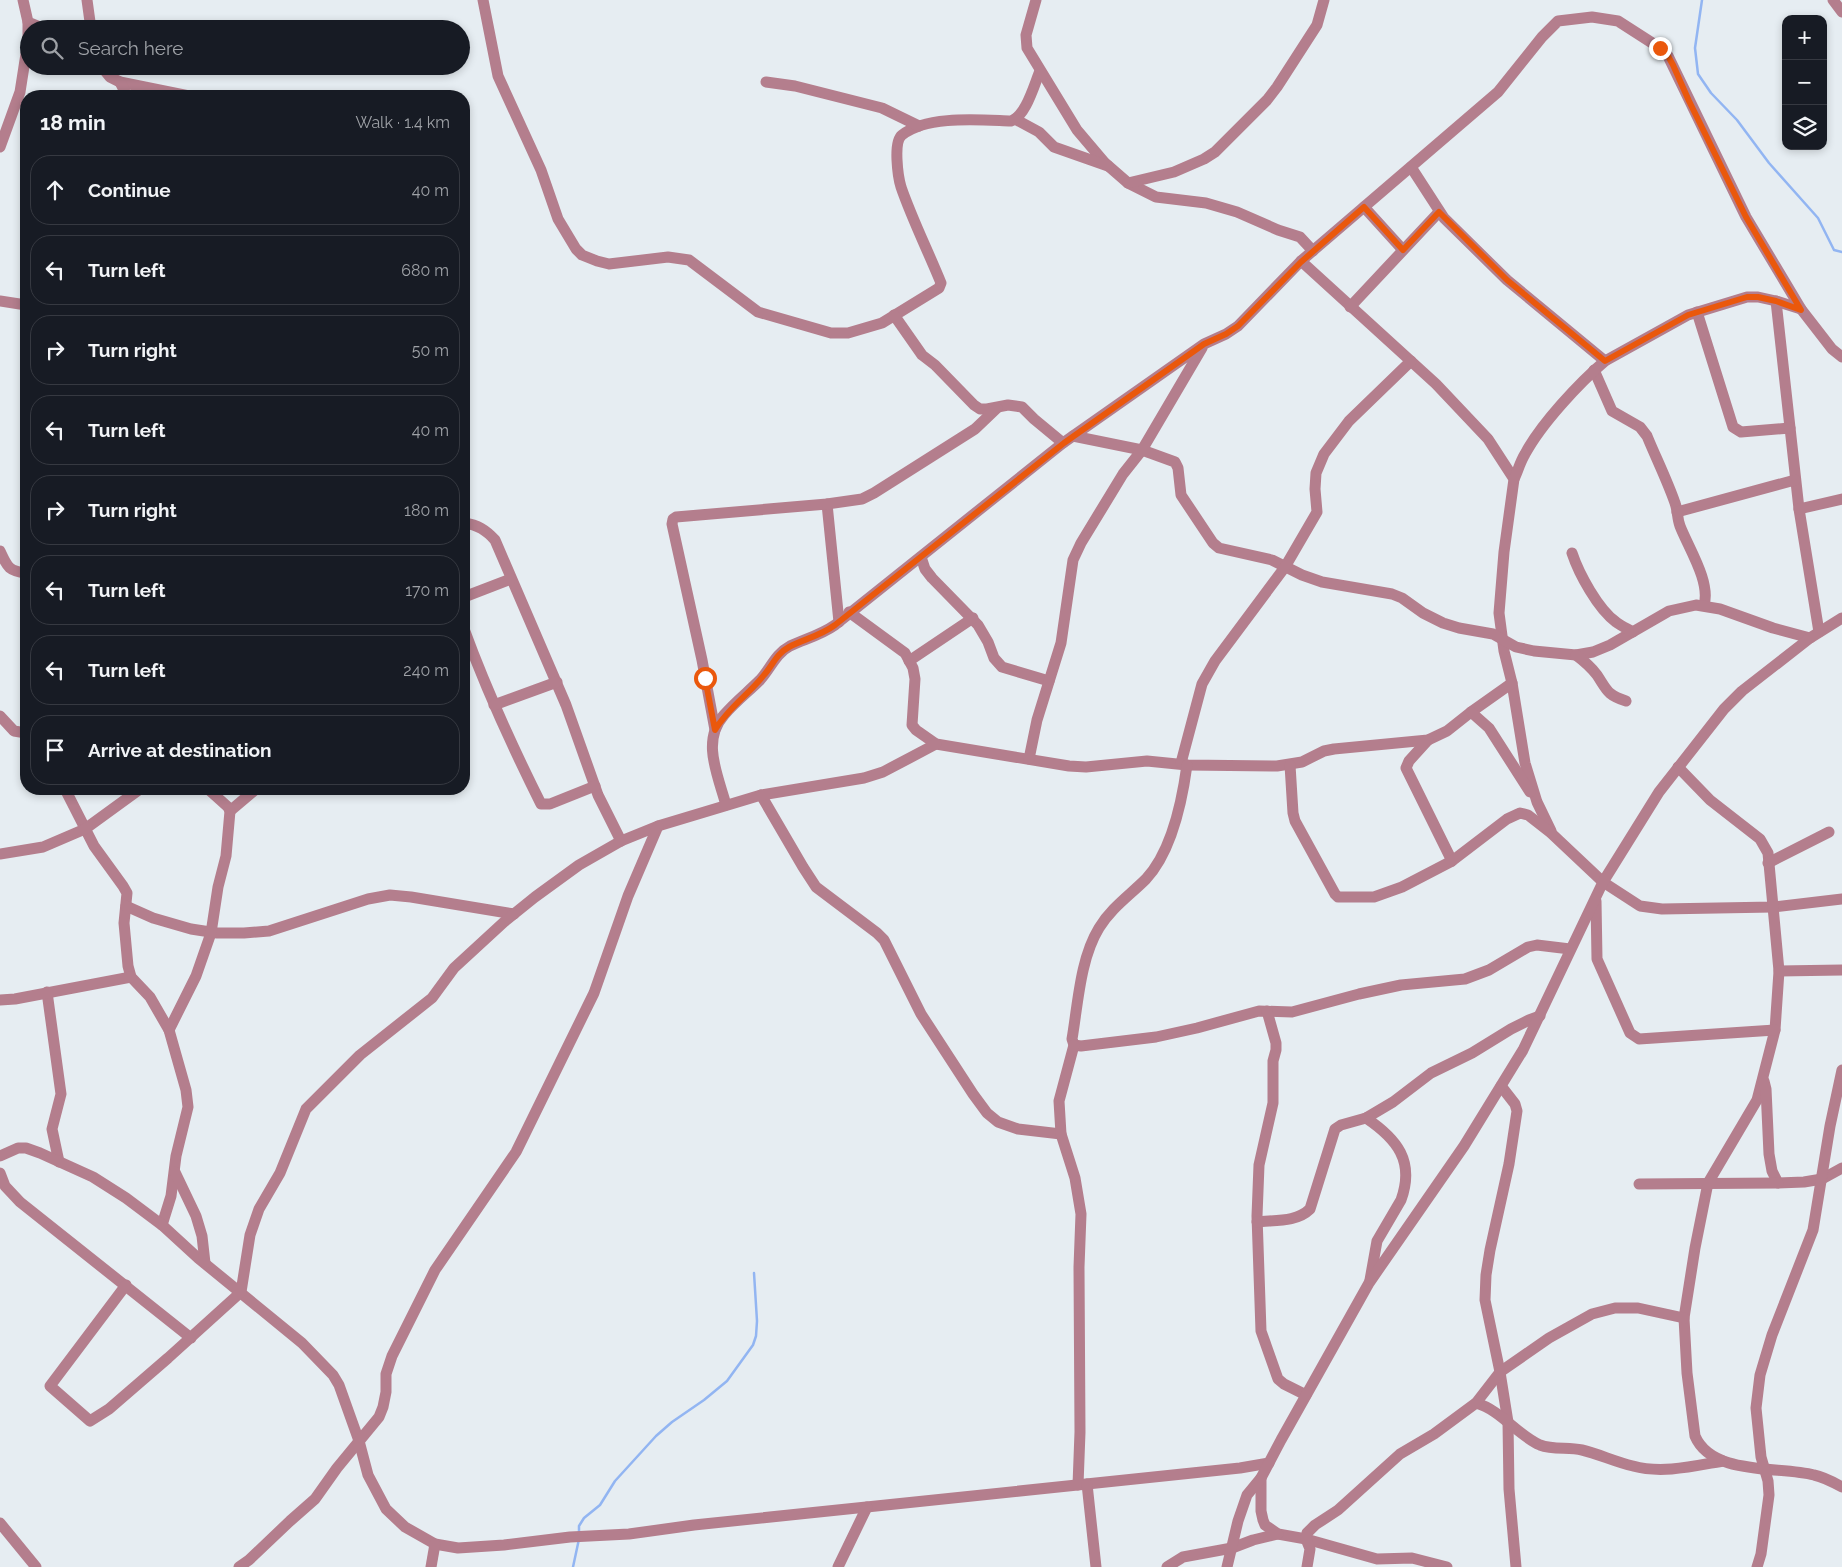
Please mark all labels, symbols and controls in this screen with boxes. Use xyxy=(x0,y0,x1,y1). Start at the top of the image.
map controls xyxy=(1782,15,1827,150)
button: + xyxy=(1782,15,1827,60)
search box xyxy=(20,20,470,75)
icon: search xyxy=(38,34,66,62)
text: Search here xyxy=(78,37,184,59)
route end xyxy=(1649,37,1672,60)
button: − xyxy=(1782,60,1827,105)
button: layers xyxy=(1782,105,1827,150)
text: 18 min xyxy=(40,110,106,135)
text: Walk · 1.4 km xyxy=(356,113,450,132)
icon: ahead xyxy=(41,176,69,204)
text: Continue xyxy=(88,179,171,201)
text: 40 m xyxy=(412,181,449,200)
icon: left xyxy=(41,256,69,284)
text: Turn left xyxy=(88,259,165,281)
text: 680 m xyxy=(401,261,449,280)
icon: right xyxy=(41,336,69,364)
text: Turn right xyxy=(88,339,177,361)
text: 50 m xyxy=(412,341,449,360)
icon: left xyxy=(41,416,69,444)
text: Turn left xyxy=(88,419,165,441)
text: 40 m xyxy=(412,421,449,440)
icon: right xyxy=(41,496,69,524)
text: Turn right xyxy=(88,499,177,521)
text: 180 m xyxy=(404,501,449,520)
icon: left xyxy=(41,576,69,604)
text: Turn left xyxy=(88,579,165,601)
text: 170 m xyxy=(405,581,449,600)
icon: left xyxy=(41,656,69,684)
text: Turn left xyxy=(88,659,165,681)
text: 240 m xyxy=(403,661,449,680)
route start xyxy=(694,667,717,690)
icon: arrive xyxy=(41,736,69,764)
text: Arrive at destination xyxy=(88,739,272,761)

